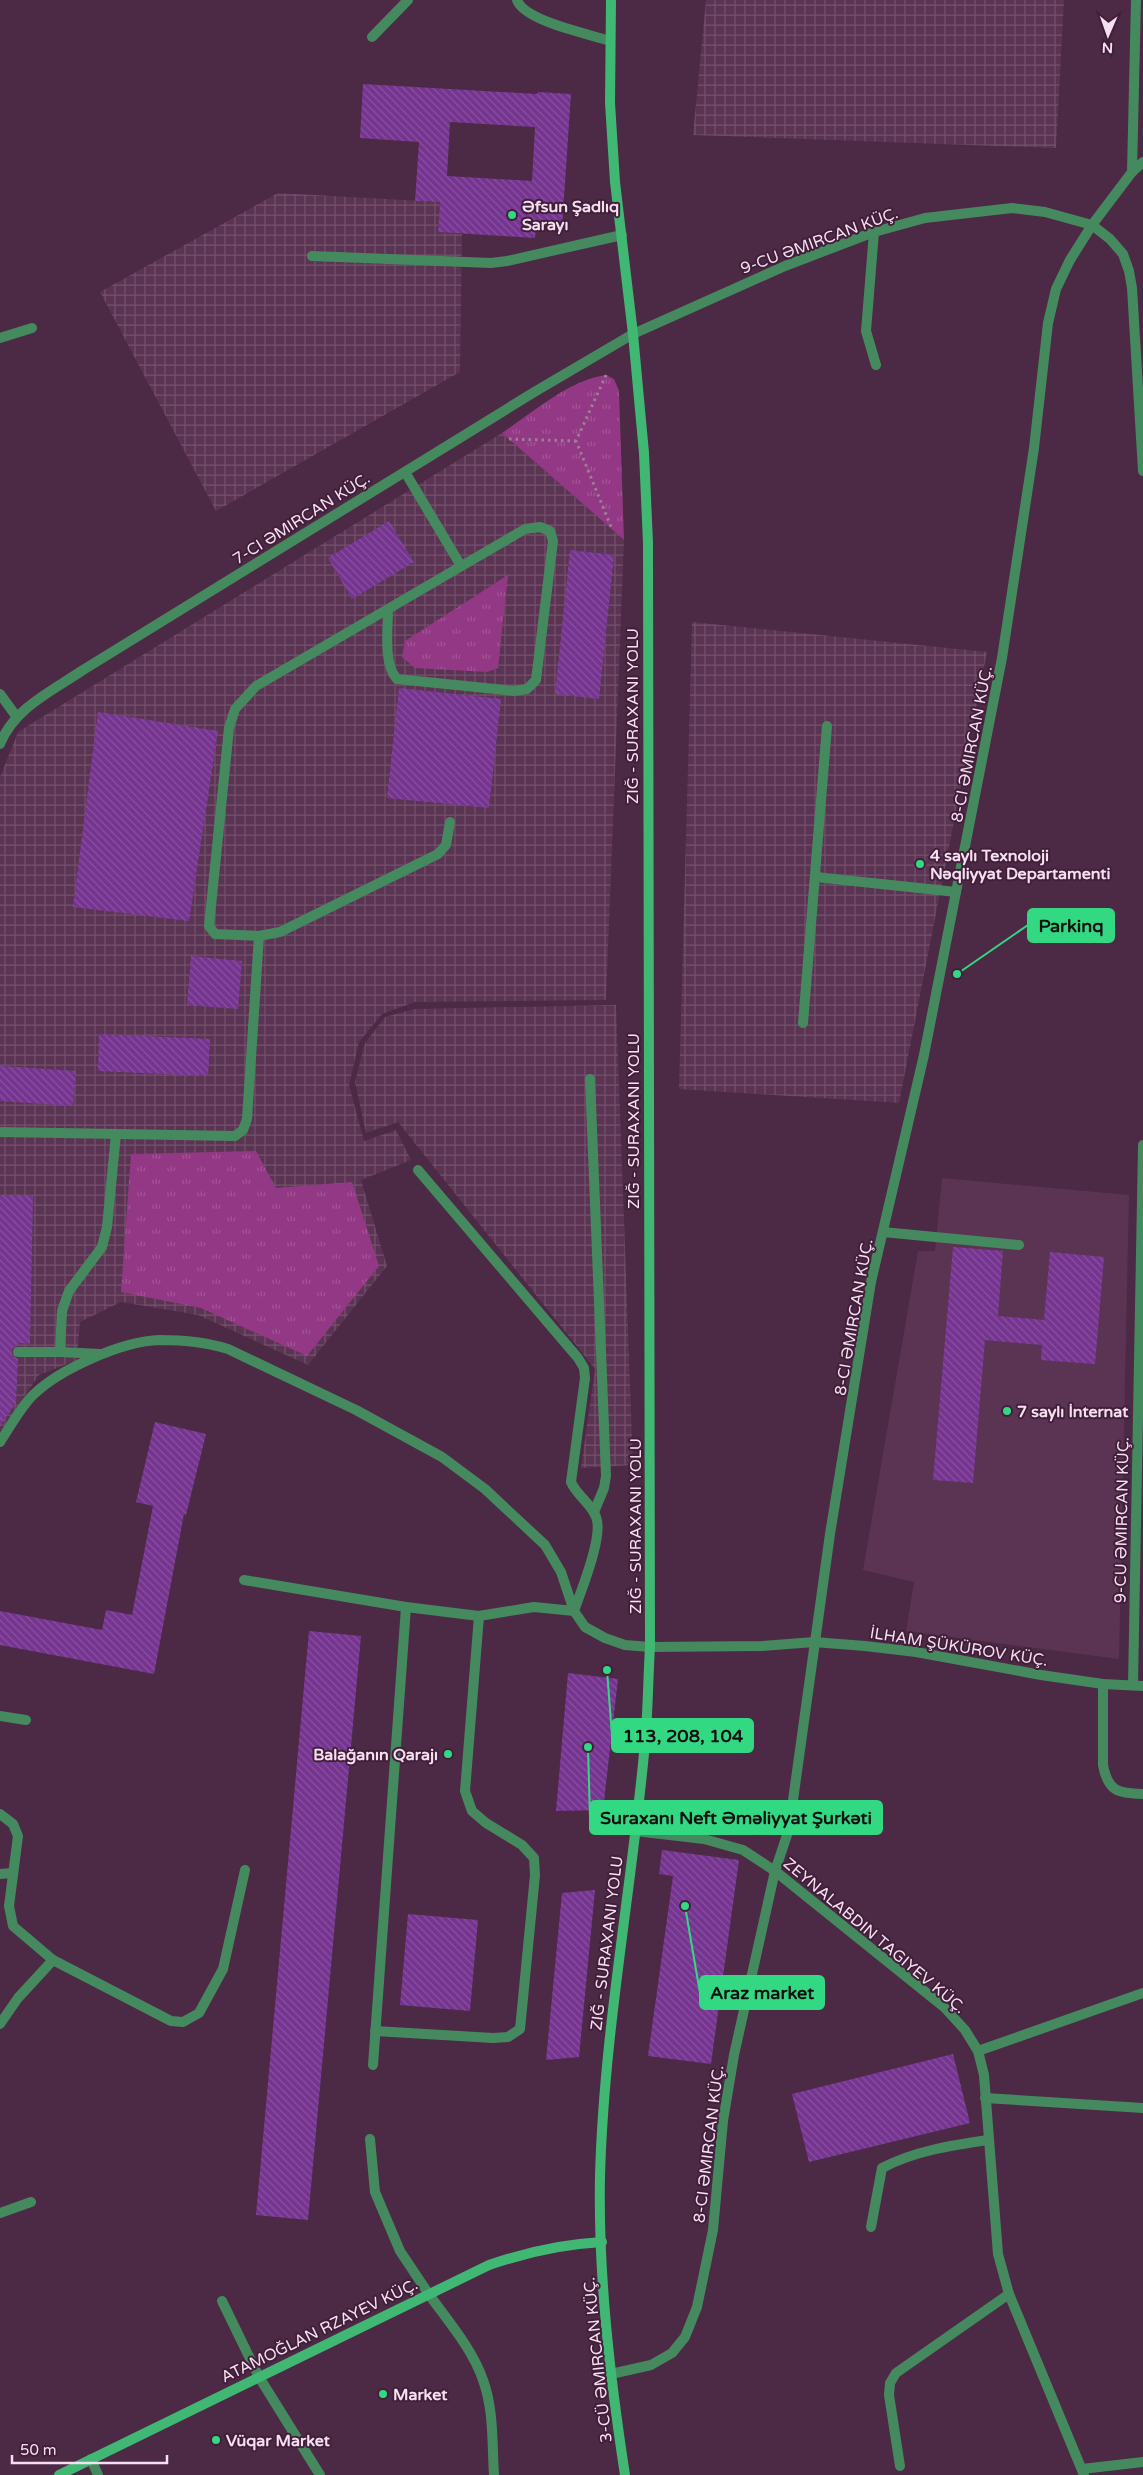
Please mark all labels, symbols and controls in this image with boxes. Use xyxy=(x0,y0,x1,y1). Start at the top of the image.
north arrow xyxy=(1083,10,1133,60)
text: N xyxy=(1102,39,1113,56)
place label: Əfsun Şadlıq Sarayı xyxy=(522,197,619,235)
street label: 9-CU ƏMIRCAN KÜÇ. xyxy=(738,203,901,279)
marker: Əfsun Şadlıq Sarayı xyxy=(506,209,518,221)
street label: 7-CI ƏMIRCAN KÜÇ. xyxy=(229,468,374,569)
street label: ZIĞ - SURAXANI YOLU xyxy=(623,628,643,804)
street label: 8-CI ƏMIRCAN KÜÇ. xyxy=(947,664,997,824)
place label: 4 saylı Texnoloji Nəqliyyat Departamenti xyxy=(930,846,1110,884)
marker: 4 saylı Texnoloji Nəqliyyat Departamenti xyxy=(914,858,926,870)
callout: Parkinq xyxy=(1028,909,1114,942)
text: Parkinq xyxy=(1038,915,1104,937)
street label: ZIĞ - SURAXANI YOLU xyxy=(624,1033,644,1209)
street label: 8-CI ƏMIRCAN KÜÇ. xyxy=(830,1237,878,1397)
place label: 7 saylı İnternat xyxy=(1017,1402,1129,1422)
marker: 7 saylı İnternat xyxy=(1001,1405,1013,1417)
street label: 9-CU ƏMIRCAN KÜÇ. xyxy=(1111,1437,1133,1603)
street label: ZIĞ - SURAXANI YOLU xyxy=(626,1438,646,1614)
street label: İLHAM ŞÜKÜROV KÜÇ. xyxy=(868,1623,1049,1671)
callout: 113, 208, 104 xyxy=(612,1719,753,1752)
text: 113, 208, 104 xyxy=(623,1725,744,1747)
place label: Balağanın Qarajı xyxy=(313,1745,438,1765)
marker: Balağanın Qarajı xyxy=(442,1748,454,1760)
callout: Suraxanı Neft Əməliyyat Şurkəti xyxy=(590,1801,882,1834)
text: Suraxanı Neft Əməliyyat Şurkəti xyxy=(600,1807,872,1829)
street label: ZEYNALABDIN TAGIYEV KÜÇ. xyxy=(779,1854,970,2018)
street label: ZIĞ - SURAXANI YOLU xyxy=(586,1855,628,2032)
callout: Araz market xyxy=(700,1976,824,2009)
text: Araz market xyxy=(710,1982,814,2004)
street label: 8-CI ƏMIRCAN KÜÇ. xyxy=(689,2064,729,2224)
street label: ATAMOĞLAN RZAYEV KÜÇ. xyxy=(218,2274,421,2387)
street label: 3-CÜ ƏMIRCAN KÜÇ. xyxy=(579,2276,617,2444)
place label: Market xyxy=(393,2385,448,2405)
marker: Market xyxy=(377,2388,389,2400)
place label: Vüqar Market xyxy=(226,2431,331,2451)
scale bar xyxy=(12,2432,168,2464)
marker: Vüqar Market xyxy=(210,2434,222,2446)
text: 50 m xyxy=(20,2441,57,2459)

